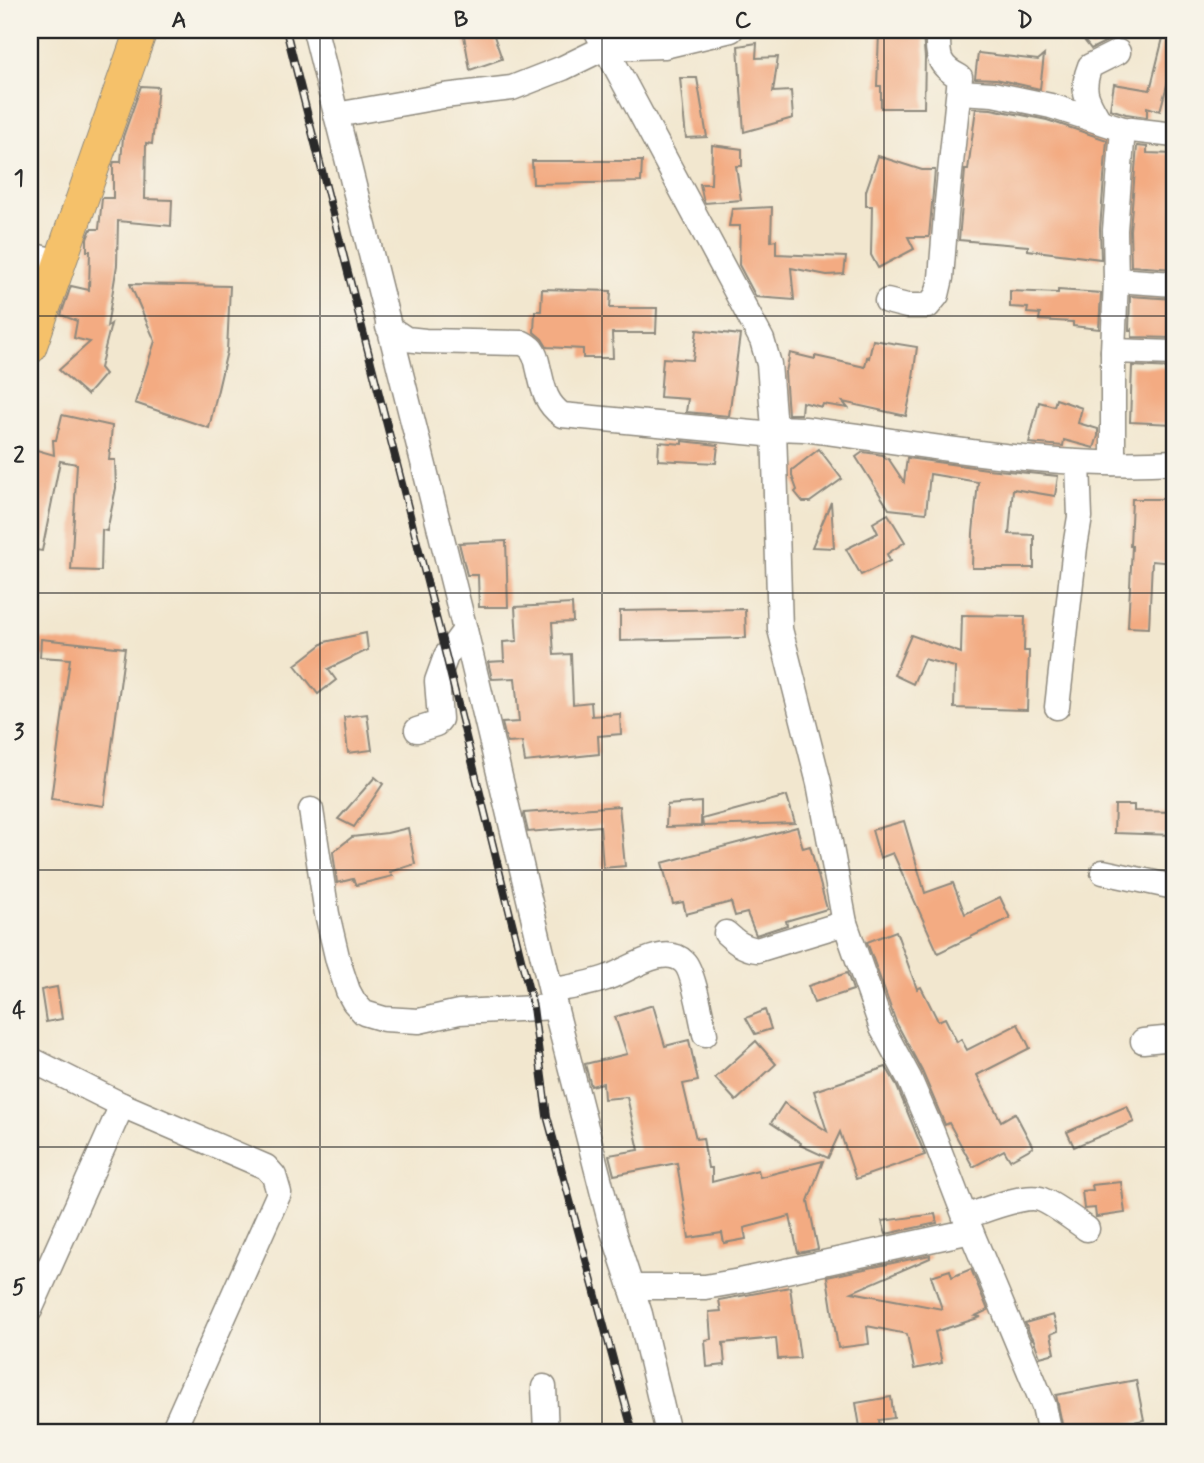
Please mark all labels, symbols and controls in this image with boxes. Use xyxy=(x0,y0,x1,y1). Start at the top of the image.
text: A xyxy=(171,6,187,36)
text: B xyxy=(454,6,469,36)
text: C xyxy=(735,6,752,36)
text: D xyxy=(1017,6,1033,36)
text: 1 xyxy=(14,164,24,194)
text: 2 xyxy=(13,441,25,471)
text: 3 xyxy=(14,718,25,748)
text: 4 xyxy=(12,996,26,1026)
text: 5 xyxy=(12,1273,26,1303)

